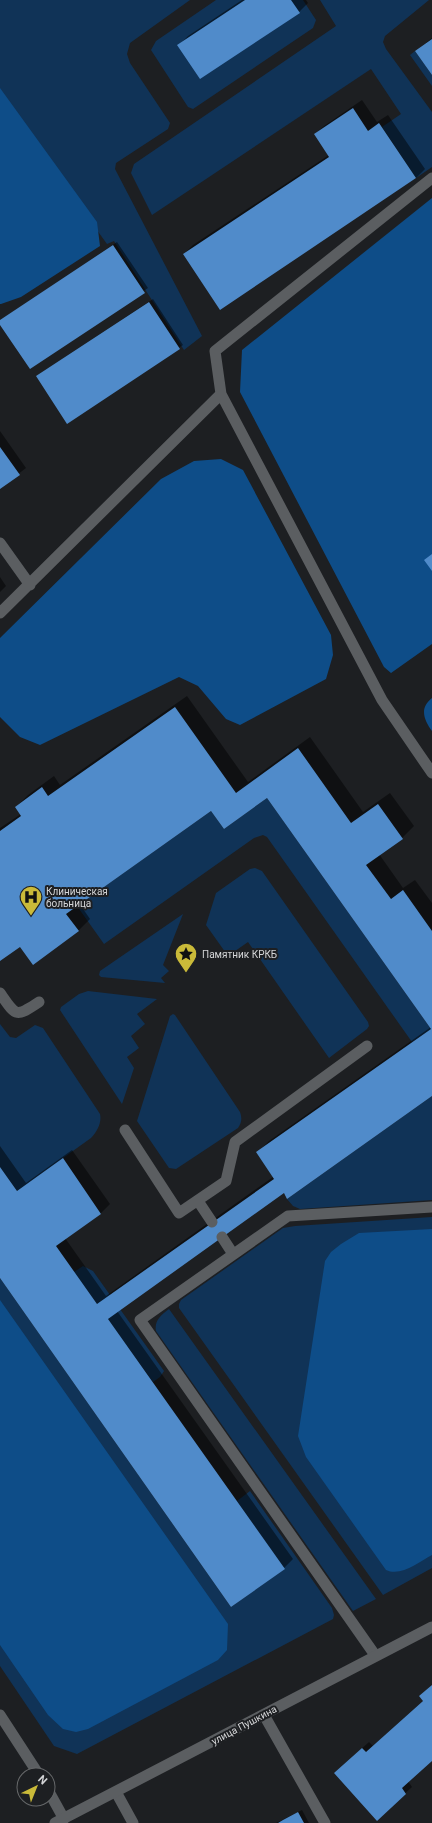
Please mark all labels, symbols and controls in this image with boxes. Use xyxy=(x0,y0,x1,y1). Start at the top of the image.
hospital icon: Клиническая больница xyxy=(18,884,44,917)
place label: Клиническая больница xyxy=(46,886,108,909)
place icon: Памятник КРКБ xyxy=(173,941,199,974)
place label: Памятник КРКБ xyxy=(202,949,277,960)
street label: улица Пушкина xyxy=(210,1703,278,1747)
north arrow xyxy=(16,1767,56,1807)
text: N xyxy=(35,1773,50,1788)

